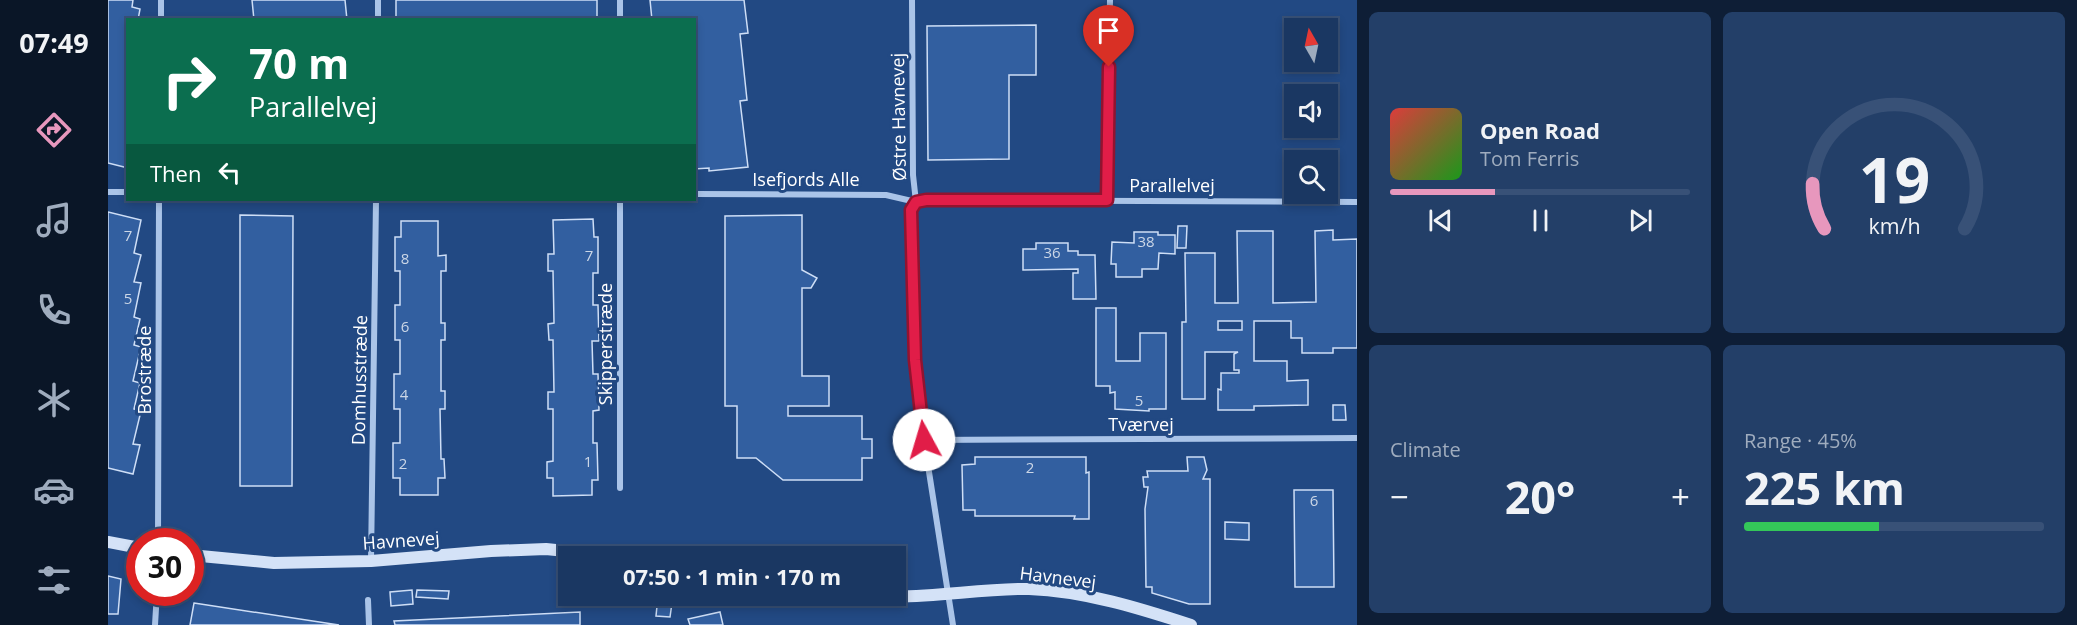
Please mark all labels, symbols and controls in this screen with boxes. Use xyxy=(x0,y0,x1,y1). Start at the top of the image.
pin xyxy=(1083,5,1134,67)
icon: arrive xyxy=(1092,14,1125,47)
north arrow xyxy=(1284,18,1338,72)
map controls xyxy=(1284,18,1338,204)
text: 07:49 xyxy=(19,24,89,61)
text: 70 m xyxy=(249,34,349,91)
icon: right xyxy=(150,42,228,120)
street label: Østre Havnevej xyxy=(885,53,911,181)
button: sound xyxy=(1284,84,1338,138)
text: Parallelvej xyxy=(249,88,377,125)
icon: directions xyxy=(33,109,75,151)
text: Open Road xyxy=(1480,115,1600,145)
text: 19 xyxy=(1858,137,1930,222)
text: Tom Ferris xyxy=(1480,145,1579,172)
button: search xyxy=(1284,150,1338,204)
icon: left xyxy=(213,156,246,189)
text: Then xyxy=(150,158,201,188)
street label: Isefjords Alle xyxy=(752,167,860,191)
street label: Parallelvej xyxy=(1129,173,1215,197)
icon: music xyxy=(33,199,75,241)
icon: previous xyxy=(1424,204,1457,237)
icon: pause xyxy=(1524,204,1557,237)
icon: next xyxy=(1624,204,1657,237)
text: km/h xyxy=(1868,212,1920,241)
house number: 7 xyxy=(124,225,132,245)
house number: 38 xyxy=(1137,231,1155,251)
house number: 36 xyxy=(1043,242,1061,262)
house number: 7 xyxy=(585,245,593,265)
house number: 8 xyxy=(401,248,409,268)
street label: Skipperstræde xyxy=(593,283,617,405)
house number: 5 xyxy=(124,288,132,308)
icon: phone xyxy=(33,289,75,331)
street label: Domhusstræde xyxy=(346,315,372,445)
house number: 6 xyxy=(401,316,409,336)
street label: Brostræde xyxy=(132,326,156,414)
icon: climate xyxy=(33,379,75,421)
house number: 4 xyxy=(400,384,409,404)
house number: 5 xyxy=(1135,390,1143,410)
position arrow xyxy=(892,408,956,472)
street label: Tværvej xyxy=(1108,412,1174,436)
text: Range · 45% xyxy=(1744,427,1857,454)
text: Climate xyxy=(1390,436,1461,463)
house number: 1 xyxy=(584,451,592,471)
house number: 2 xyxy=(399,453,407,473)
house number: 2 xyxy=(1026,457,1034,477)
text: 225 km xyxy=(1744,457,1905,518)
text: 20° xyxy=(1505,466,1575,527)
icon: car xyxy=(33,469,75,511)
text: − xyxy=(1390,474,1409,519)
text: + xyxy=(1671,474,1690,519)
house number: 6 xyxy=(1310,490,1318,510)
street label: Havnevej xyxy=(362,525,440,555)
speed limit sign: 30 xyxy=(126,528,204,606)
icon: filters xyxy=(33,559,75,601)
street label: Havnevej xyxy=(1018,560,1098,594)
text: 07:50 · 1 min · 170 m xyxy=(623,561,841,591)

